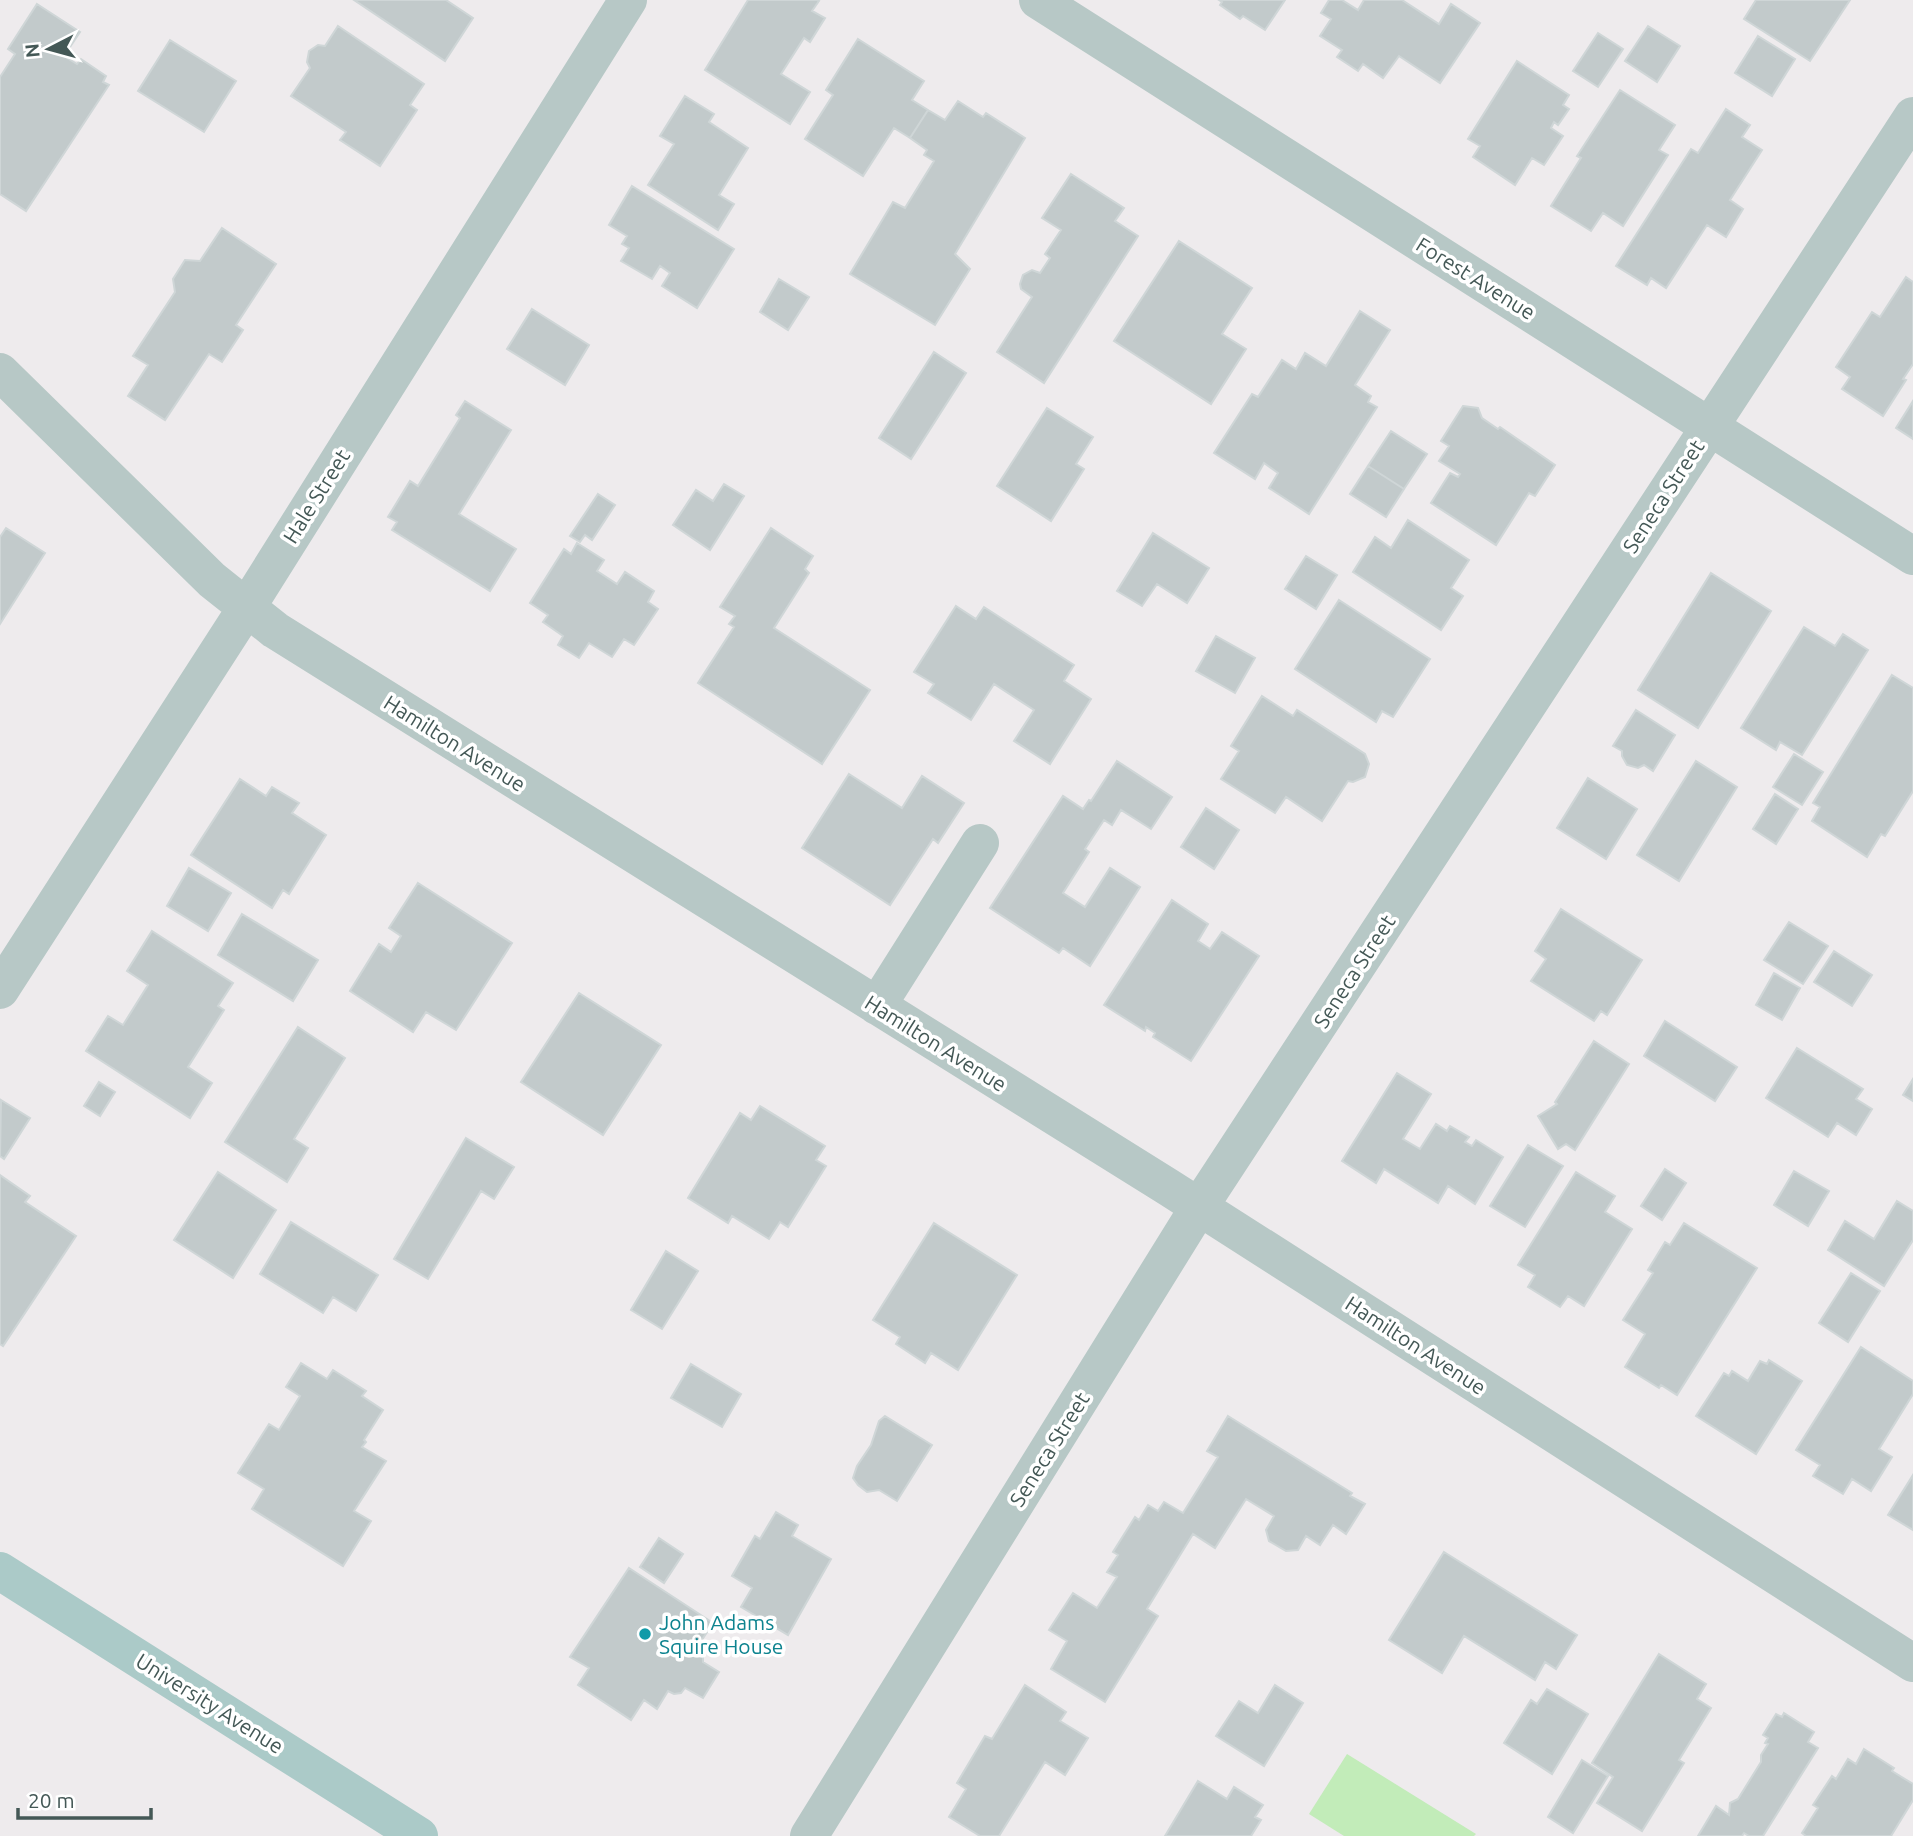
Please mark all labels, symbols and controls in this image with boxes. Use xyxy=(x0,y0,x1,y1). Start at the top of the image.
north arrow xyxy=(14,14,84,84)
text: N xyxy=(20,43,44,59)
street label: Forest Avenue xyxy=(1412,232,1540,324)
street label: Seneca Street xyxy=(1618,435,1708,557)
street label: Hale Street xyxy=(278,445,354,547)
street label: Hamilton Avenue xyxy=(380,690,530,796)
street label: Seneca Street xyxy=(1309,910,1399,1032)
street label: Hamilton Avenue xyxy=(861,990,1011,1096)
street label: Hamilton Avenue xyxy=(1341,1291,1491,1399)
street label: Seneca Street xyxy=(1004,1387,1094,1511)
place label: John Adams Squire House xyxy=(659,1610,783,1658)
marker: John Adams Squire House xyxy=(637,1626,653,1642)
street label: University Avenue xyxy=(132,1648,288,1758)
scale bar xyxy=(18,1776,150,1820)
text: 20 m xyxy=(28,1788,75,1812)

